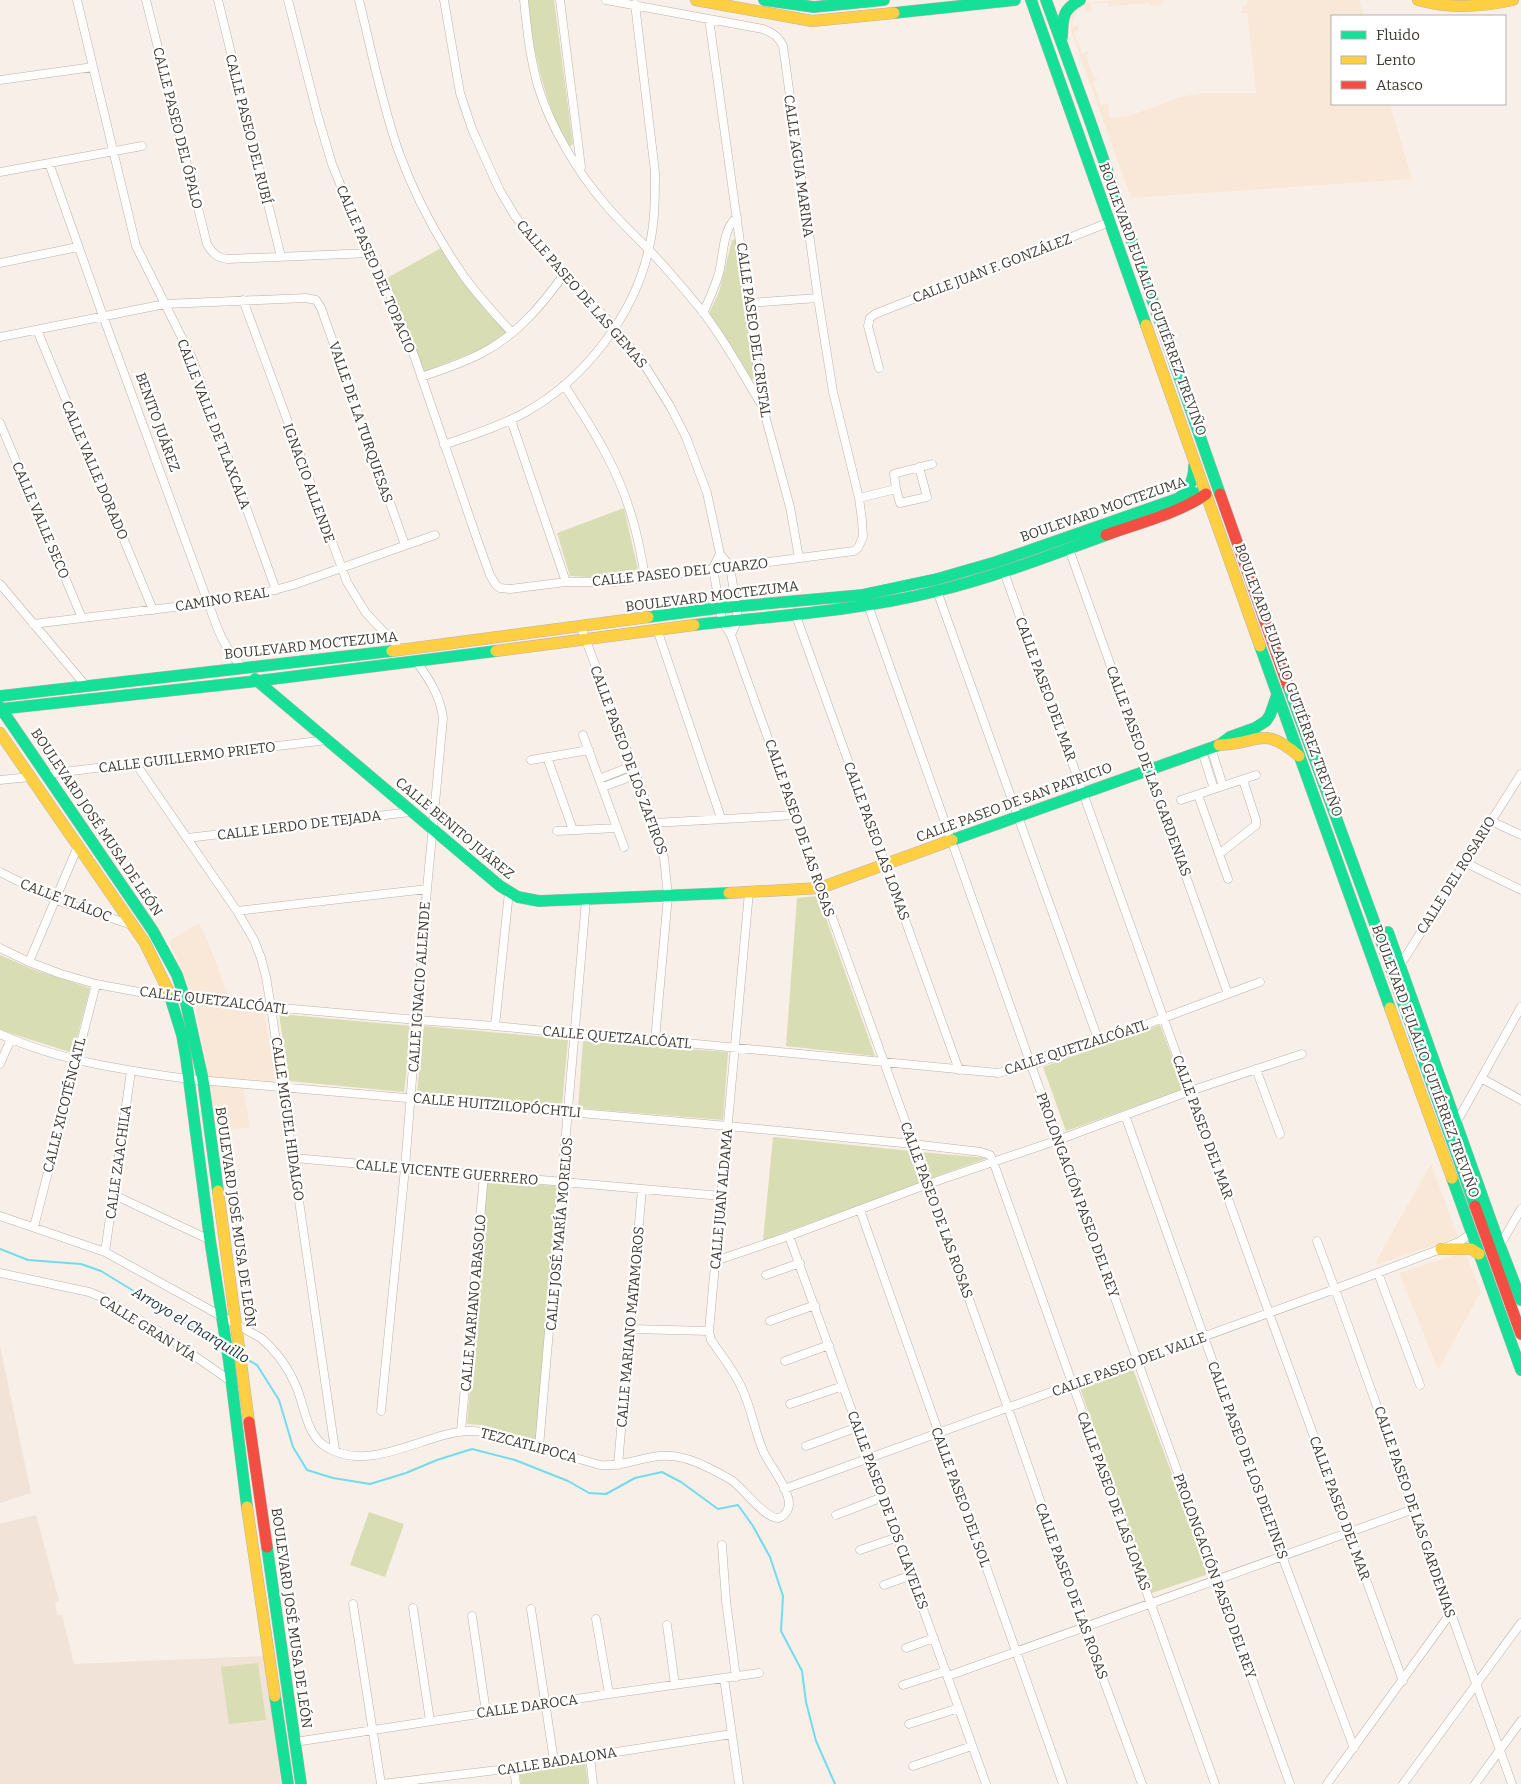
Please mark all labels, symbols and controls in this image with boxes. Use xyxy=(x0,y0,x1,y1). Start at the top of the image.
legend xyxy=(1331,15,1506,105)
text: Fluido xyxy=(1376,26,1420,44)
street label: CALLE PASEO DEL ÓPALO xyxy=(149,45,207,211)
text: Lento xyxy=(1376,51,1416,69)
street label: CALLE PASEO DEL RUBÍ xyxy=(222,52,276,206)
text: Atasco xyxy=(1376,76,1423,94)
street label: CALLE AGUA MARINA xyxy=(780,94,817,238)
street label: BOULEVARD EULALIO GUTIÉRREZ TREVIÑO xyxy=(1095,160,1211,438)
street label: CALLE PASEO DEL TOPACIO xyxy=(332,183,419,356)
street label: CALLE PASEO DE LAS GEMAS xyxy=(513,217,651,372)
street label: CALLE JUAN F. GONZÁLEZ xyxy=(910,229,1074,307)
street label: CALLE PASEO DEL CRISTAL xyxy=(733,242,774,419)
street label: CALLE VALLE DE TLAXCALA xyxy=(173,337,254,512)
street label: VALLE DE LA TURQUESAS xyxy=(325,339,396,505)
street label: BENITO JUÁREZ xyxy=(132,370,184,474)
street label: CALLE VALLE DORADO xyxy=(58,398,132,542)
street label: IGNACIO ALLENDE xyxy=(279,421,338,545)
street label: CALLE VALLE SECO xyxy=(8,459,73,581)
street label: BOULEVARD MOCTEZUMA xyxy=(1018,473,1188,546)
street label: BOULEVARD EULALIO GUTIÉRREZ TREVIÑO xyxy=(1231,541,1347,819)
street label: CALLE PASEO DEL CUARZO xyxy=(591,555,769,590)
street label: BOULEVARD MOCTEZUMA xyxy=(624,577,800,616)
street label: CAMINO REAL xyxy=(174,584,270,615)
street label: CALLE PASEO DEL MAR xyxy=(1012,615,1080,763)
street label: BOULEVARD MOCTEZUMA xyxy=(223,628,399,663)
street label: CALLE PASEO DE LOS ZAFIROS xyxy=(586,663,671,857)
street label: CALLE PASEO DE LAS GARDENIAS xyxy=(1102,664,1195,879)
street label: BOULEVARD JOSÉ MUSA DE LEÓN xyxy=(27,725,167,919)
street label: CALLE PASEO DE LAS ROSAS xyxy=(761,737,838,919)
street label: CALLE GUILLERMO PRIETO xyxy=(98,738,277,777)
street label: CALLE PASEO LAS LOMAS xyxy=(840,759,913,923)
street label: CALLE PASEO DE SAN PATRICIO xyxy=(914,759,1115,846)
street label: CALLE BENITO JUÁREZ xyxy=(392,773,518,883)
street label: CALLE LERDO DE TEJADA xyxy=(216,807,382,844)
street label: CALLE DEL ROSARIO xyxy=(1413,813,1500,937)
street label: CALLE TLÁLOC xyxy=(18,874,114,926)
street label: CALLE IGNACIO ALLENDE xyxy=(405,901,434,1073)
street label: BOULEVARD EULALIO GUTIÉRREZ TREVIÑO xyxy=(1368,922,1484,1200)
street label: CALLE QUETZALCÓATL xyxy=(139,982,290,1018)
street label: CALLE QUETZALCÓATL xyxy=(1002,1015,1150,1079)
street label: CALLE QUETZALCÓATL xyxy=(542,1022,693,1053)
street label: CALLE XICOTÉNCATL xyxy=(39,1035,90,1174)
street label: CALLE MIGUEL HIDALGO xyxy=(268,1036,307,1202)
street label: CALLE PASEO DEL MAR xyxy=(1169,1053,1237,1201)
street label: CALLE HUITZILOPÓCHTLI xyxy=(412,1089,582,1121)
street label: PROLONGACIÓN PASEO DEL REY xyxy=(1032,1090,1124,1300)
street label: CALLE ZAACHILA xyxy=(102,1104,135,1220)
street label: BOULEVARD JOSÉ MUSA DE LEÓN xyxy=(212,1105,260,1329)
street label: CALLE PASEO DE LAS ROSAS xyxy=(897,1120,976,1301)
street label: CALLE JUAN ALDAMA xyxy=(707,1128,736,1270)
street label: CALLE JOSÉ MARÍA MORELOS xyxy=(542,1136,576,1332)
street label: CALLE VICENTE GUERRERO xyxy=(355,1156,539,1189)
street label: CALLE MARIANO ABASOLO xyxy=(457,1214,490,1392)
street label: CALLE MARIANO MATAMOROS xyxy=(613,1226,648,1428)
water label: Arroyo el Charquillo xyxy=(128,1282,253,1367)
street label: CALLE GRAN VÍA xyxy=(96,1291,200,1365)
street label: CALLE PASEO DEL VALLE xyxy=(1050,1329,1209,1400)
street label: CALLE PASEO DE LOS DELFINES xyxy=(1204,1359,1291,1561)
street label: CALLE PASEO DE LAS GARDENIAS xyxy=(1370,1404,1459,1620)
street label: CALLE PASEO DE LOS CLAVELES xyxy=(844,1408,931,1612)
street label: CALLE PASEO DE LAS LOMAS xyxy=(1073,1409,1154,1593)
street label: TEZCATLIPOCA xyxy=(478,1424,579,1467)
street label: CALLE PASEO DEL SOL xyxy=(927,1425,994,1570)
street label: CALLE PASEO DEL MAR xyxy=(1306,1434,1374,1582)
street label: PROLONGACIÓN PASEO DEL REY xyxy=(1169,1471,1261,1681)
street label: CALLE PASEO DE LAS ROSAS xyxy=(1032,1501,1111,1682)
street label: BOULEVARD JOSÉ MUSA DE LEÓN xyxy=(268,1506,316,1730)
street label: CALLE DAROCA xyxy=(475,1691,579,1722)
street label: CALLE BADALONA xyxy=(496,1744,618,1779)

